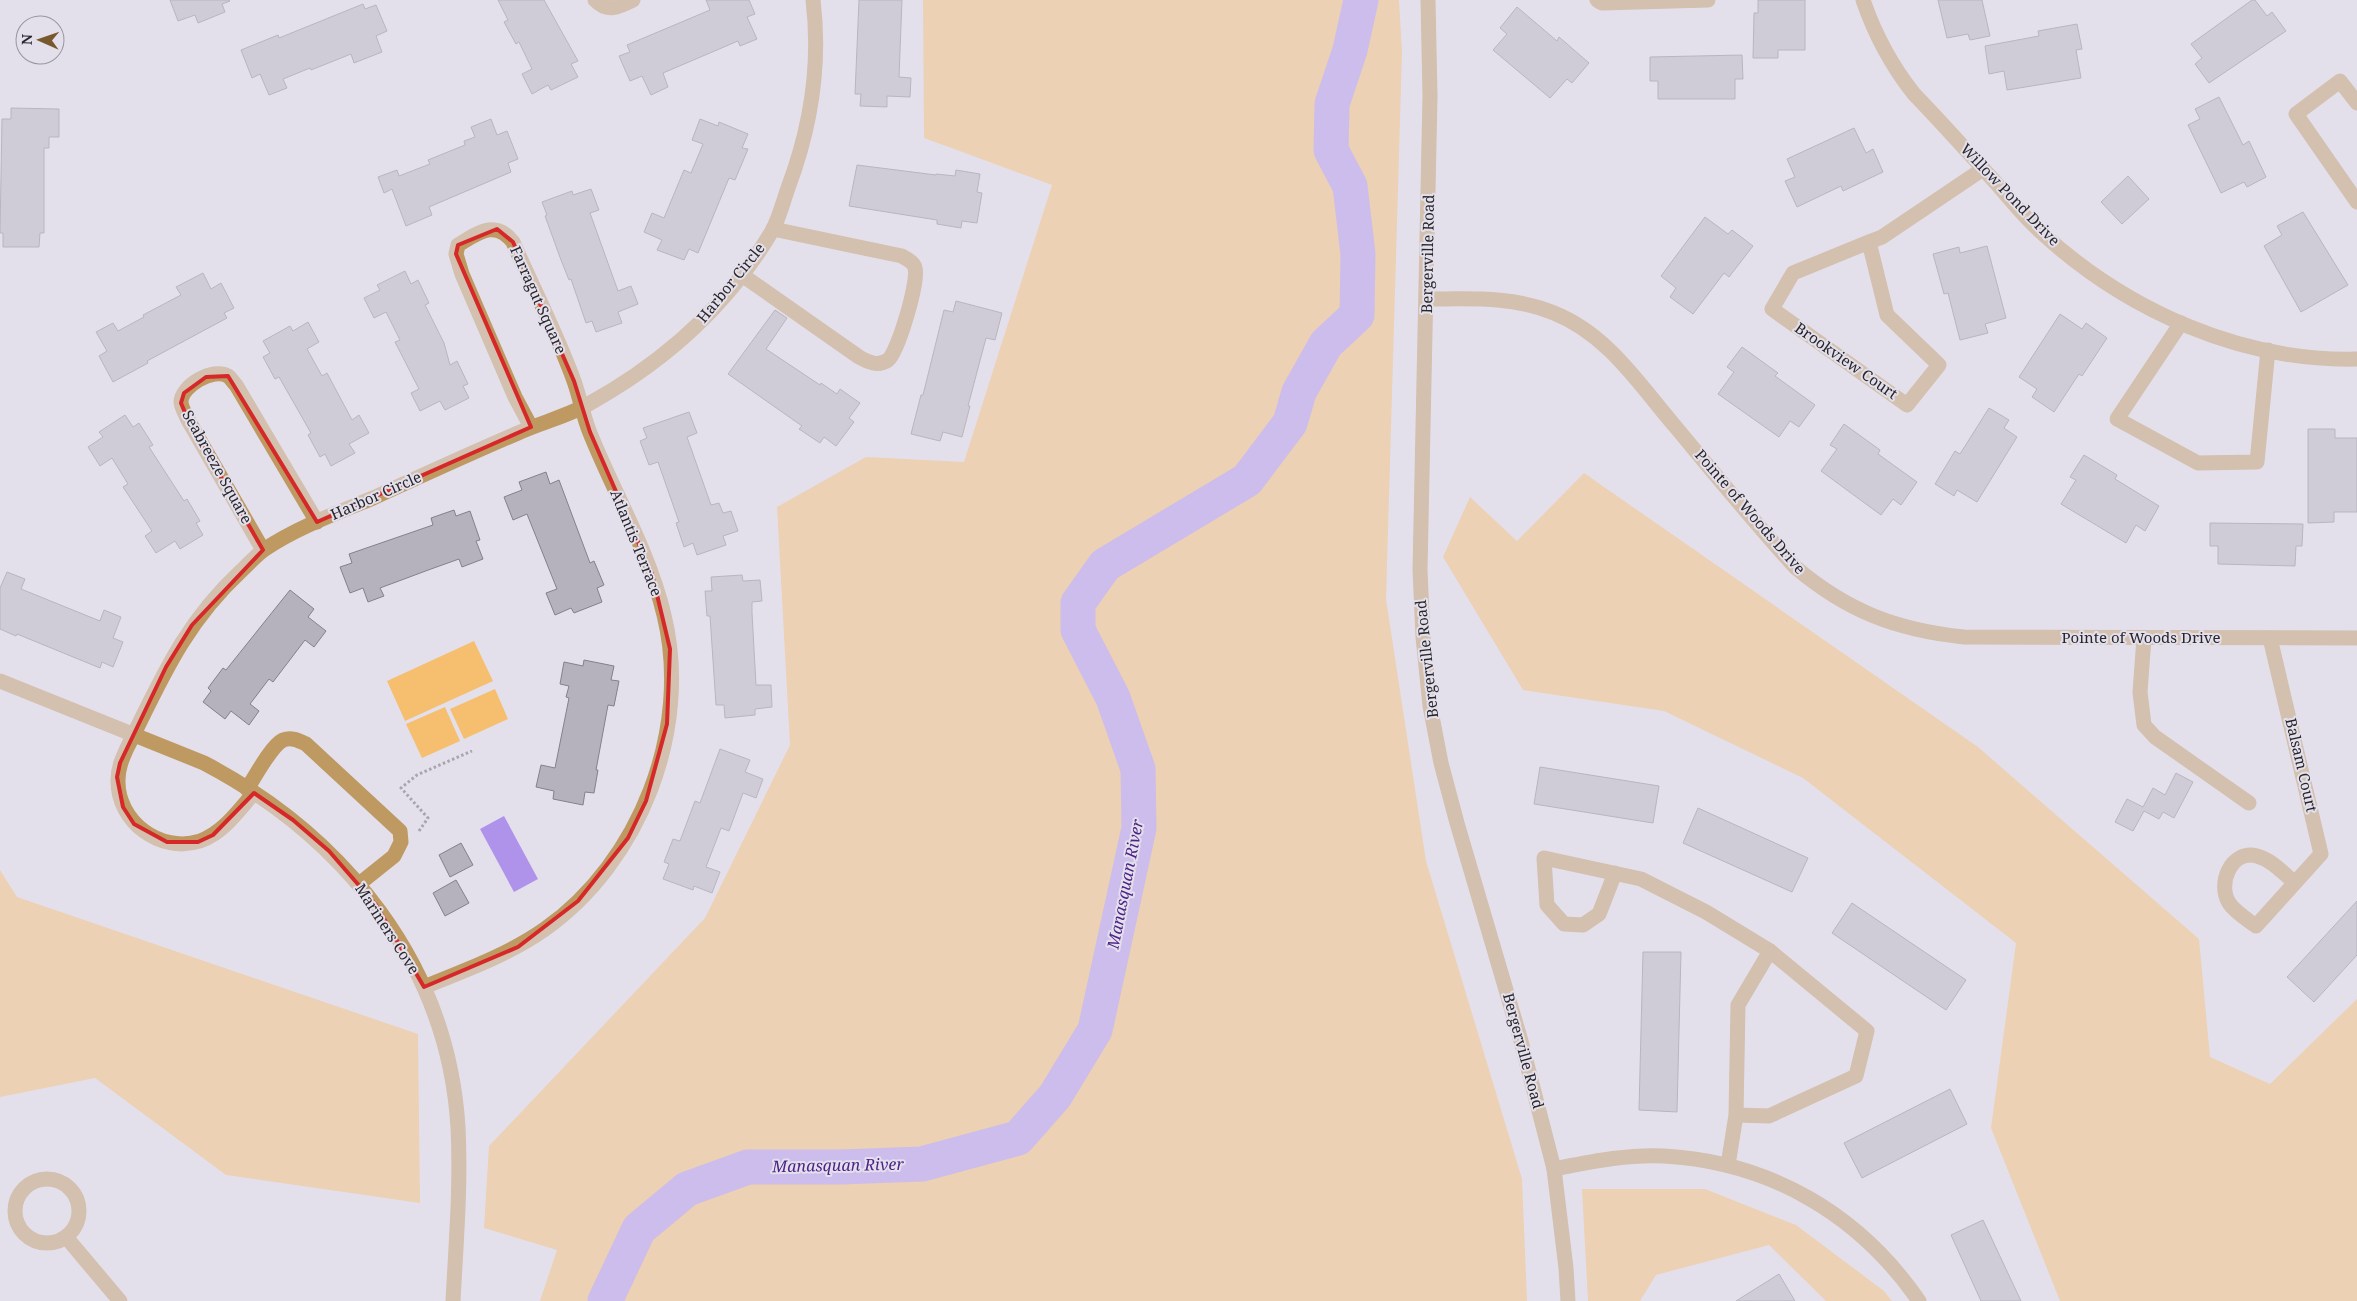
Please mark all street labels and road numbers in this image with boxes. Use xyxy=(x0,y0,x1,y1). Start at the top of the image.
street label: Willow Pond Drive xyxy=(1957,139,2065,250)
street label: Bergerville Road xyxy=(1416,194,1438,314)
street label: Harbor Circle xyxy=(692,238,769,327)
street label: Farragut Square xyxy=(506,242,572,357)
street label: Brookview Court xyxy=(1791,317,1902,403)
street label: Seabreeze Square xyxy=(178,406,257,527)
street label: Pointe of Woods Drive xyxy=(1691,445,1810,578)
street label: Harbor Circle xyxy=(327,466,424,524)
street label: Atlantis Terrace xyxy=(606,486,667,599)
street label: Bergerville Road xyxy=(1410,599,1442,719)
street label: Pointe of Woods Drive xyxy=(2062,627,2220,647)
street label: Balsam Court xyxy=(2281,716,2323,814)
street label: Mariners Cove xyxy=(351,879,425,978)
street label: Bergerville Road xyxy=(1499,991,1549,1111)

